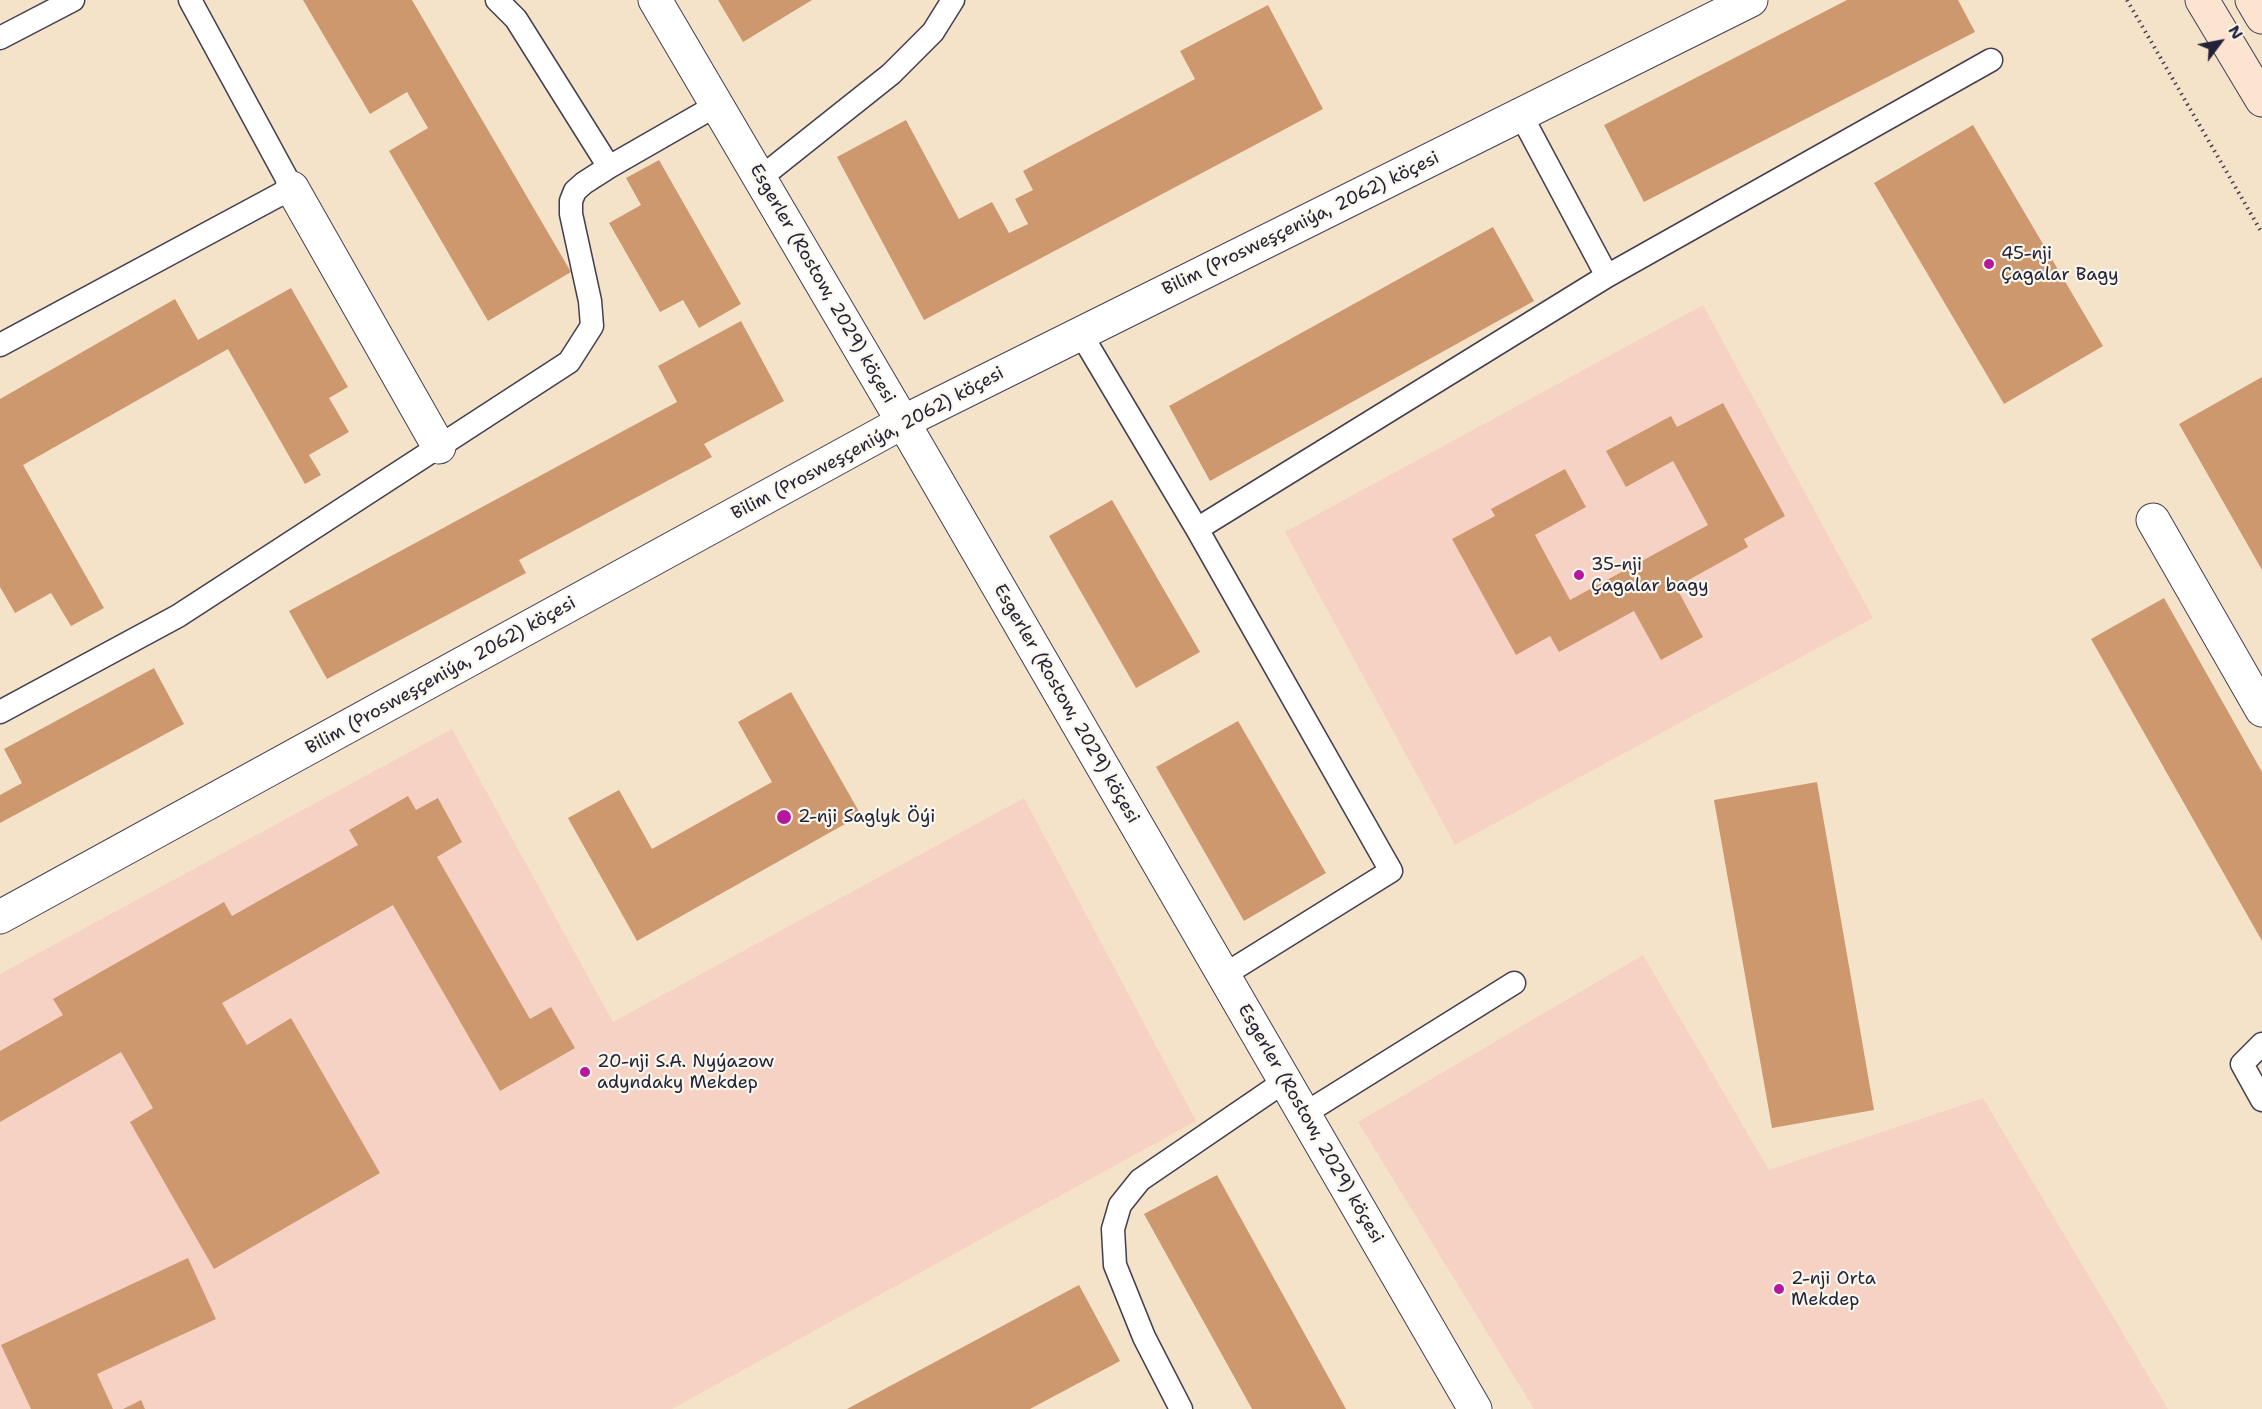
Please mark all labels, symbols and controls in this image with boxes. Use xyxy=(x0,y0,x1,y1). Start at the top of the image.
north arrow xyxy=(2190,12,2250,72)
text: N xyxy=(2223,21,2248,43)
street label: Bilim (Prosweşçeniýa, 2062) köçesi xyxy=(1159,147,1443,301)
street label: Esgerler (Rostow, 2029) köçesi xyxy=(745,161,899,407)
place label: 45-nji Çagalar Bagy xyxy=(2001,243,2119,286)
marker: 45-nji Çagalar Bagy xyxy=(1982,257,1996,271)
street label: Bilim (Prosweşçeniýa, 2062) köçesi xyxy=(728,363,1008,525)
place label: 35-nji Çagalar bagy xyxy=(1591,554,1709,596)
marker: 35-nji Çagalar bagy xyxy=(1572,568,1586,582)
street label: Esgerler (Rostow, 2029) köçesi xyxy=(989,581,1143,827)
street label: Bilim (Prosweşçeniýa, 2062) köçesi xyxy=(302,592,580,760)
place label: 2-nji Saglyk Öýi xyxy=(798,806,935,828)
marker: 2-nji Saglyk Öýi xyxy=(775,808,793,826)
street label: Esgerler (Rostow, 2029) köçesi xyxy=(1233,1001,1387,1247)
place label: 20-nji S.A. Nyýazow adyndaky Mekdep xyxy=(597,1051,774,1094)
marker: 20-nji S.A. Nyýazow adyndaky Mekdep xyxy=(578,1065,592,1079)
place label: 2-nji Orta Mekdep xyxy=(1791,1268,1876,1310)
marker: 2-nji Orta Mekdep xyxy=(1772,1282,1786,1296)

